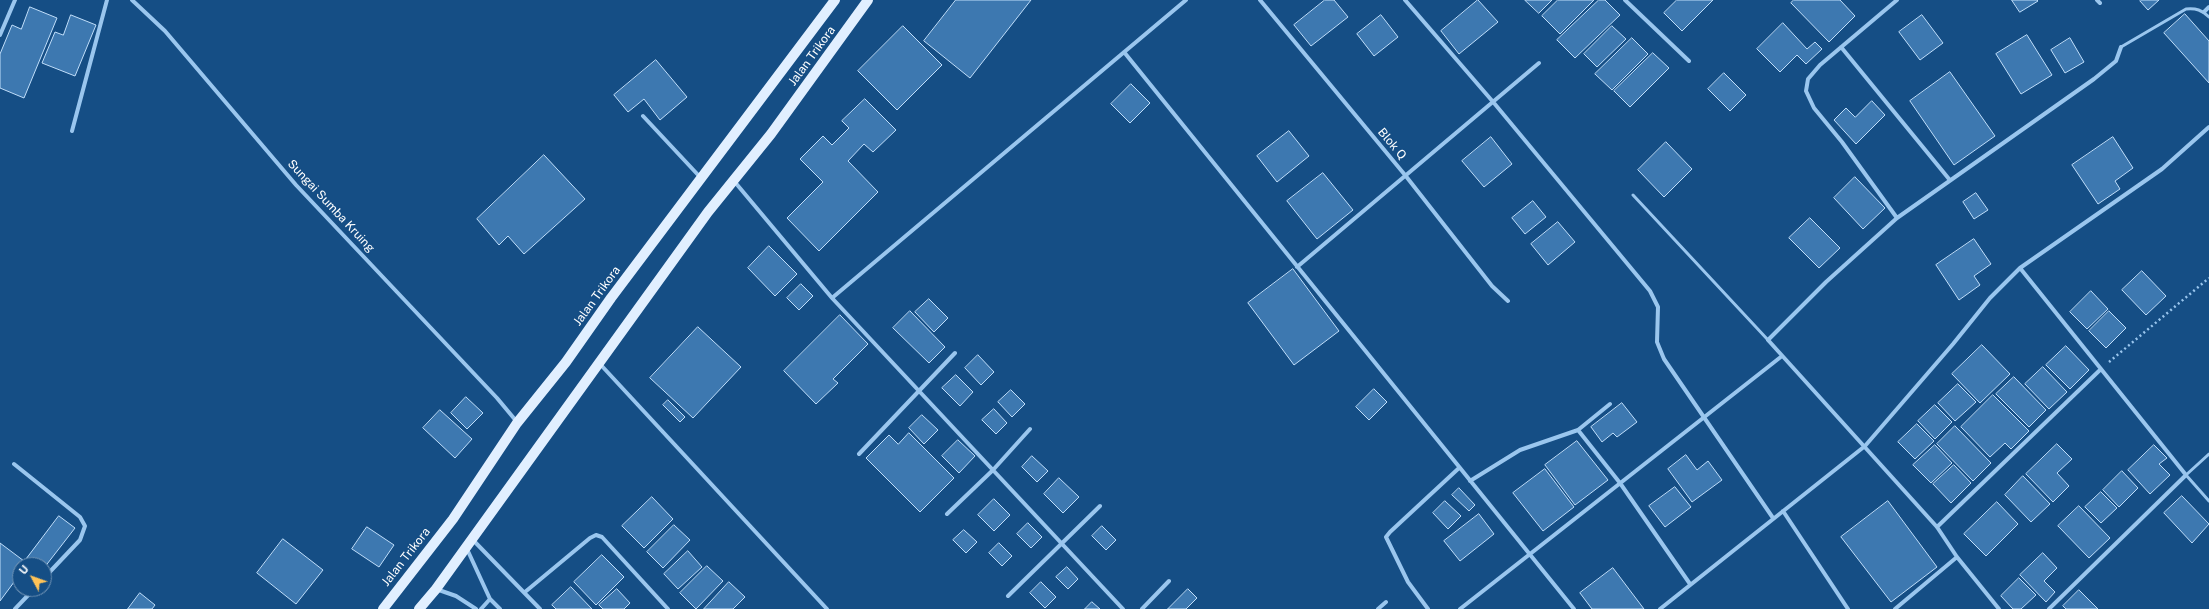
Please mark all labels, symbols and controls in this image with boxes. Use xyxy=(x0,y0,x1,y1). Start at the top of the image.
street label: Jalan Trikora xyxy=(786,23,838,89)
street label: Blok Q xyxy=(1375,125,1409,163)
street label: Sungai Sumba Kruing xyxy=(284,157,378,255)
street label: Jalan Trikora xyxy=(571,263,623,329)
street label: Jalan Trikora xyxy=(379,525,433,589)
north arrow xyxy=(12,557,52,597)
text: U xyxy=(17,563,31,577)

